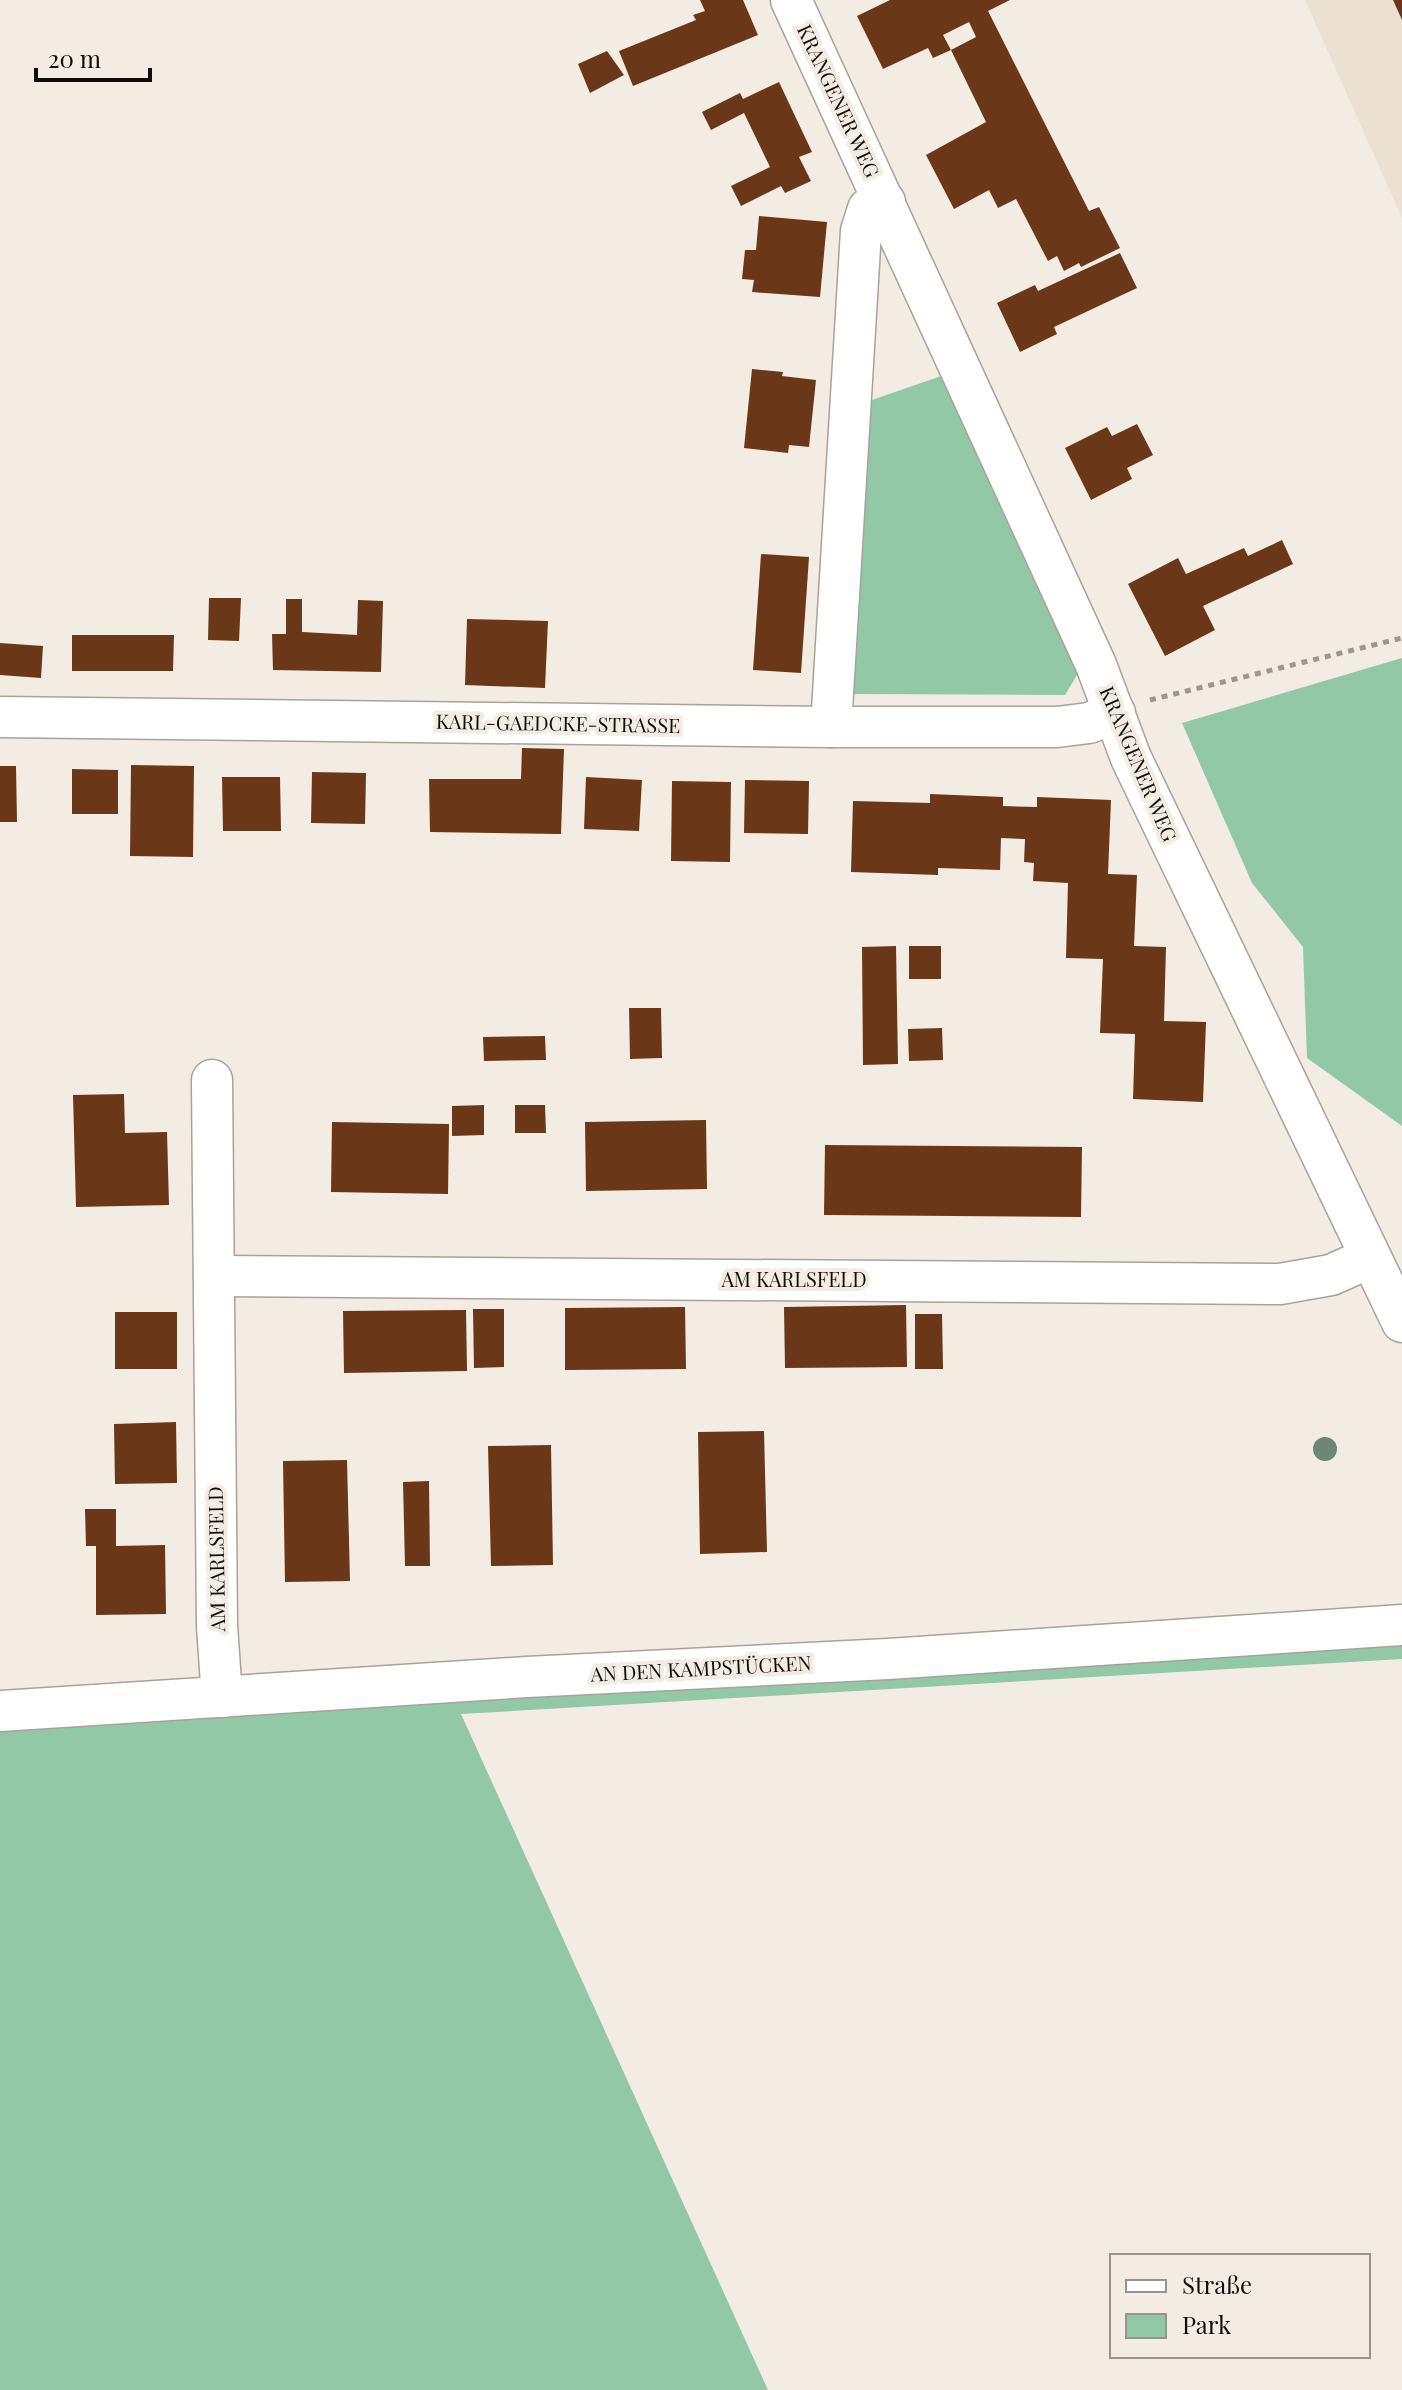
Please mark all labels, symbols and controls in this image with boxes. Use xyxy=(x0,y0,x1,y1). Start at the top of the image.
street label: KRANGENER WEG xyxy=(792,19,887,181)
scale bar xyxy=(36,32,150,82)
text: 20 m xyxy=(48,42,101,74)
street label: KRANGENER WEG xyxy=(1094,682,1184,845)
street label: KARL-GAEDCKE-STRASSE xyxy=(436,707,680,738)
street label: AM KARLSFELD xyxy=(720,1265,867,1292)
street label: AM KARLSFELD xyxy=(201,1486,230,1633)
street label: AN DEN KAMPSTÜCKEN xyxy=(589,1648,812,1687)
legend xyxy=(1110,2254,1370,2358)
text: Straße xyxy=(1182,2268,1252,2300)
text: Park xyxy=(1182,2308,1232,2340)

